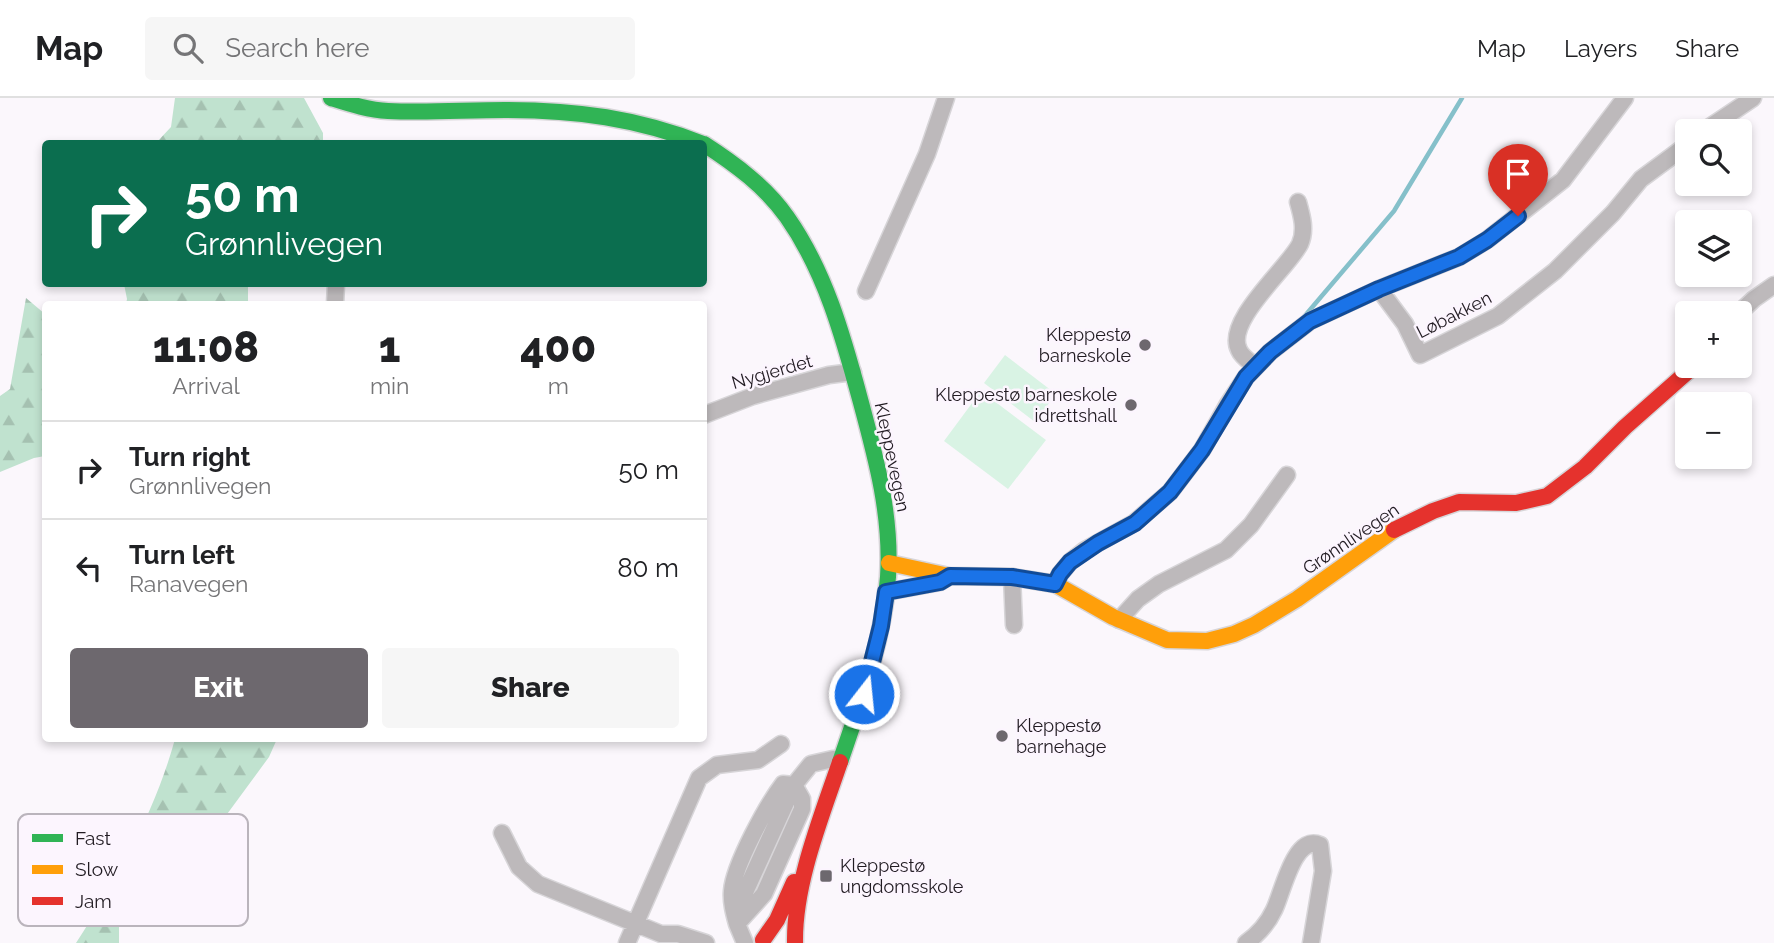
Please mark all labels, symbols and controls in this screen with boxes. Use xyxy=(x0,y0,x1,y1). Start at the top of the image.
search box xyxy=(145,17,635,80)
text: Map xyxy=(35,29,103,68)
icon: search xyxy=(169,29,207,67)
text: Search here xyxy=(225,33,370,63)
text: Map xyxy=(1477,34,1526,63)
text: Layers xyxy=(1564,34,1637,63)
text: Share xyxy=(1675,34,1739,63)
map controls xyxy=(1675,119,1752,469)
button: search xyxy=(1675,119,1752,196)
pin xyxy=(1488,144,1548,216)
icon: arrive xyxy=(1499,155,1537,193)
text: 50 m xyxy=(185,166,300,223)
icon: right xyxy=(70,168,161,259)
button: layers xyxy=(1675,210,1752,287)
text: Grønnlivegen xyxy=(185,225,383,262)
street label: Løbakken xyxy=(1413,287,1495,342)
button: + xyxy=(1675,301,1752,378)
text: 11:08 xyxy=(153,323,259,372)
text: 1 xyxy=(379,323,401,372)
text: 400 xyxy=(520,323,596,372)
place label: Kleppestø barneskole xyxy=(1039,324,1131,366)
marker: Kleppestø barneskole xyxy=(1137,337,1153,353)
street label: Nygjerdet xyxy=(729,350,815,393)
text: Arrival xyxy=(172,372,240,399)
text: min xyxy=(370,372,410,399)
text: m xyxy=(548,372,569,399)
place label: Kleppestø barneskole idrettshall xyxy=(935,384,1117,426)
button: − xyxy=(1675,392,1752,469)
marker: Kleppestø barneskole idrettshall xyxy=(1123,397,1139,413)
street label: Kleppevegen xyxy=(871,400,914,514)
text: Turn right xyxy=(129,442,250,472)
icon: right xyxy=(70,451,108,489)
text: 50 m xyxy=(618,455,679,485)
text: Grønnlivegen xyxy=(129,472,271,499)
street label: Grønnlivegen xyxy=(1299,499,1403,578)
text: Turn left xyxy=(129,540,235,570)
icon: left xyxy=(70,549,108,587)
text: 80 m xyxy=(617,553,679,583)
text: Ranavegen xyxy=(129,570,248,597)
button: Exit xyxy=(70,648,368,728)
button: Share xyxy=(382,648,679,728)
position arrow xyxy=(827,657,901,731)
place label: Kleppestø barnehage xyxy=(1016,715,1107,757)
marker: Kleppestø barnehage xyxy=(994,728,1010,744)
legend xyxy=(18,814,248,926)
text: Fast xyxy=(75,827,111,849)
place label: Kleppestø ungdomsskole xyxy=(840,855,964,897)
text: Slow xyxy=(75,858,119,880)
marker: Kleppestø ungdomsskole xyxy=(818,868,834,884)
text: Jam xyxy=(75,890,112,912)

